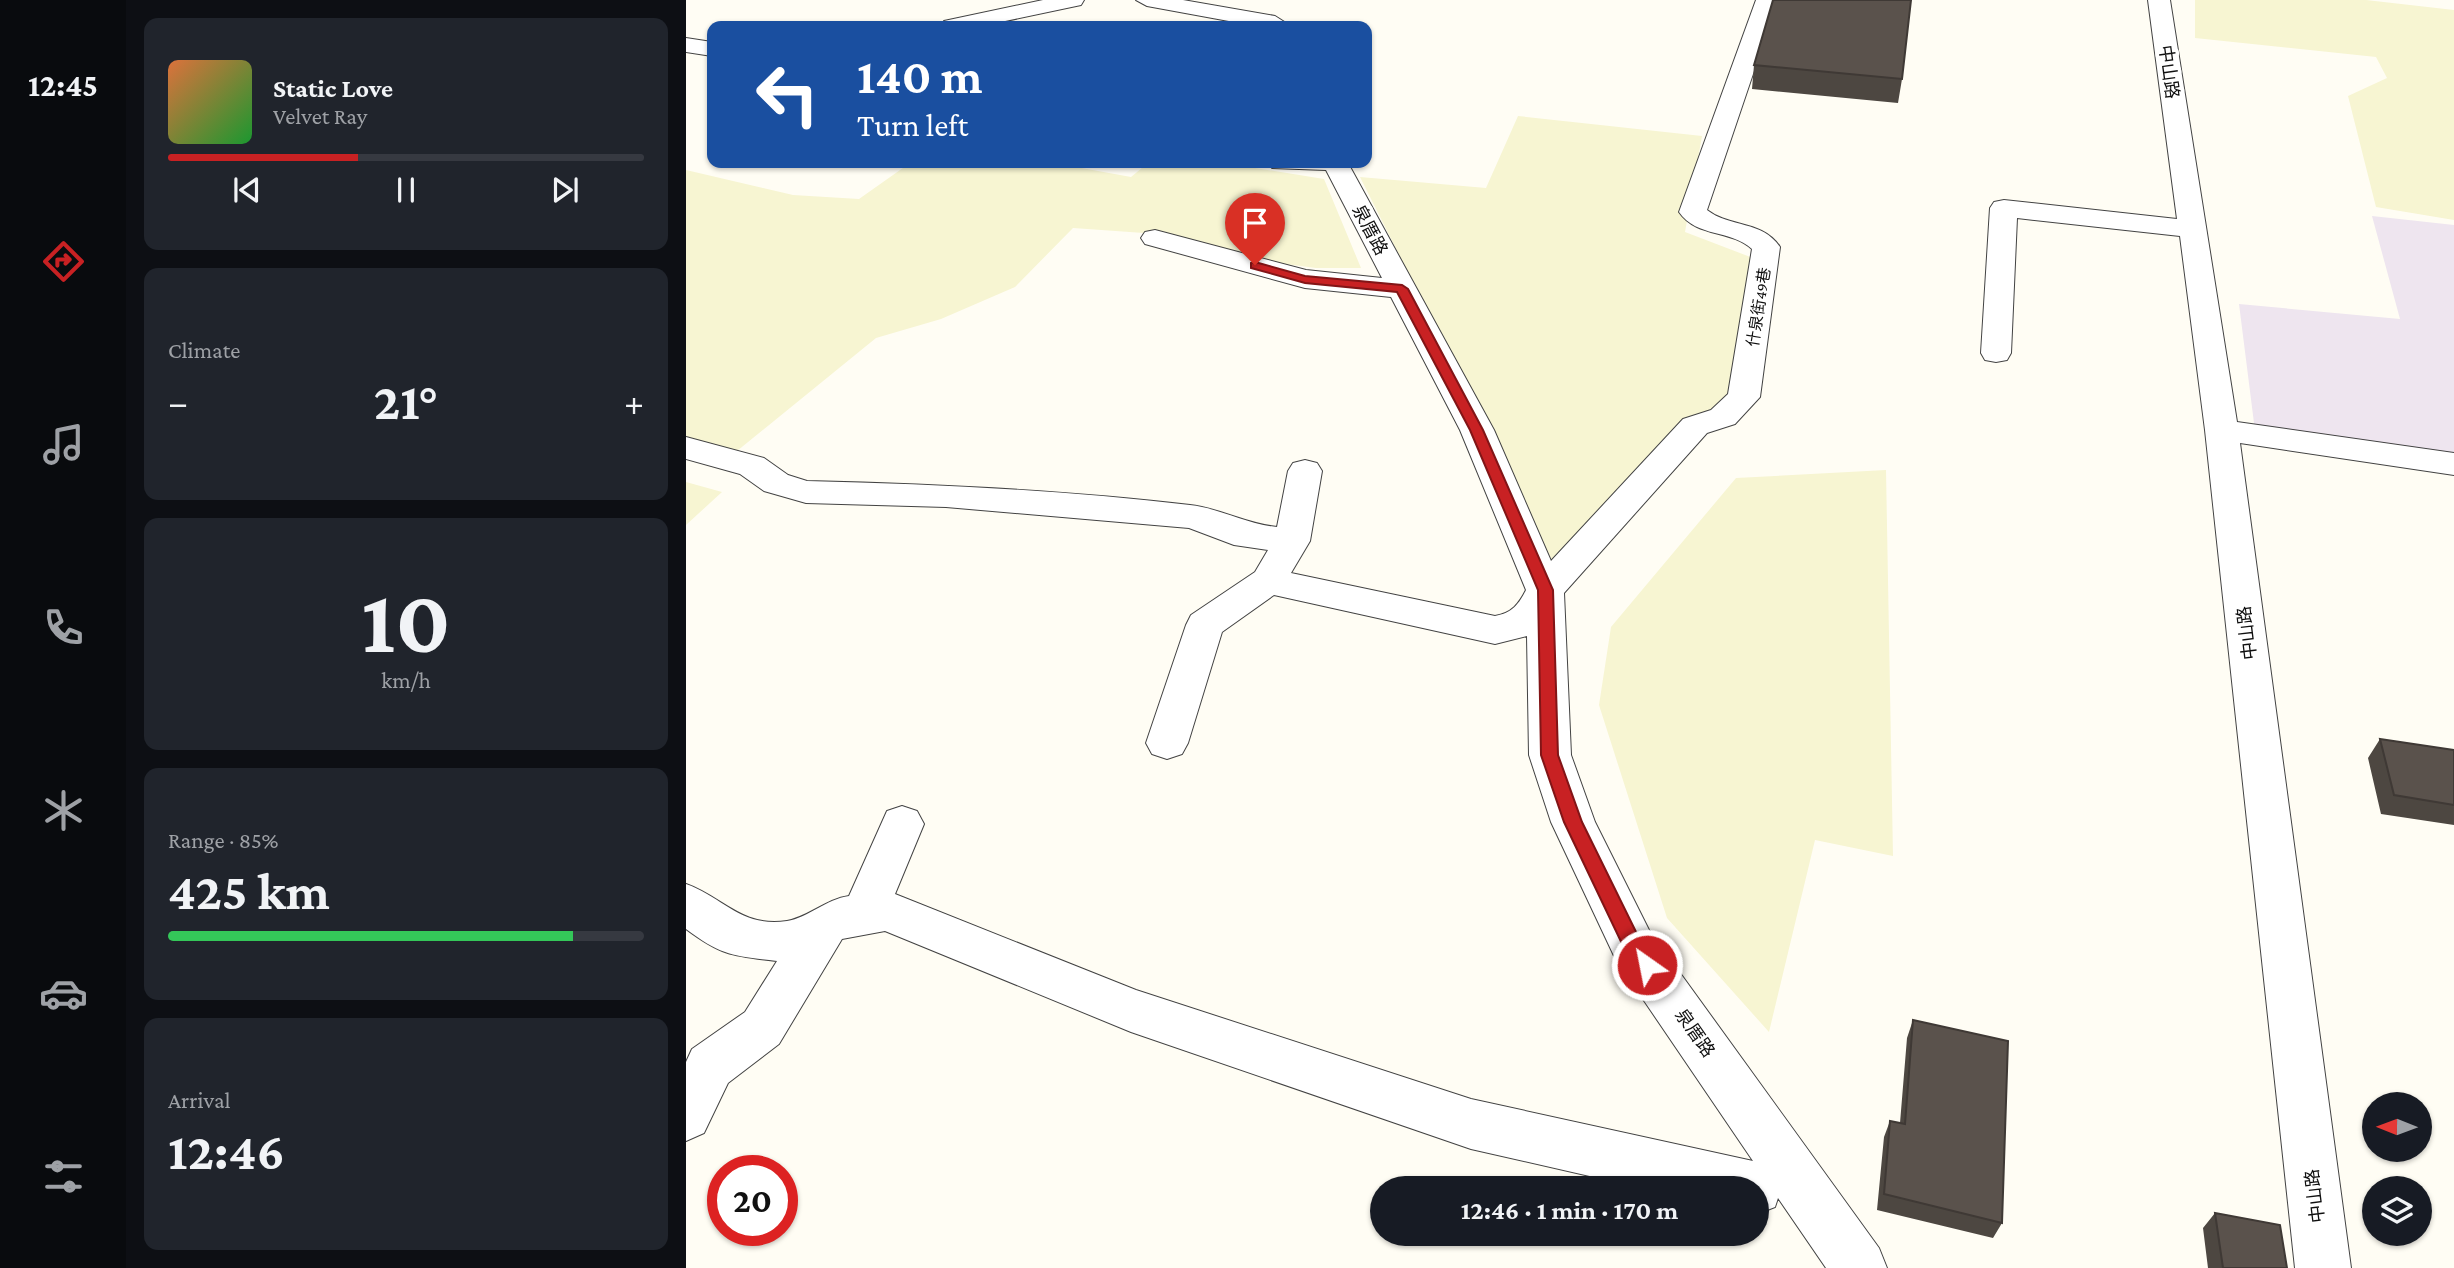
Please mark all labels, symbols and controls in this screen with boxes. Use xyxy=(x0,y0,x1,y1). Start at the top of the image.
street label: 中山路 xyxy=(2155,44,2183,100)
icon: left xyxy=(742,49,833,140)
text: 140 m xyxy=(857,49,982,104)
text: 12:45 xyxy=(28,67,98,103)
text: Static Love xyxy=(273,74,393,103)
text: Velvet Ray xyxy=(273,103,367,129)
text: Turn left xyxy=(857,107,968,143)
icon: previous xyxy=(228,171,266,209)
icon: pause xyxy=(387,171,425,209)
icon: next xyxy=(546,171,584,209)
pin xyxy=(1225,193,1285,265)
street label: 泉厝路 xyxy=(1348,201,1392,259)
icon: arrive xyxy=(1236,204,1274,242)
icon: directions xyxy=(39,237,88,286)
street label: 什泉街49巷 xyxy=(1744,266,1773,348)
text: Climate xyxy=(168,337,240,363)
text: 21° xyxy=(374,372,438,430)
text: − xyxy=(168,381,188,423)
text: + xyxy=(624,381,644,423)
icon: music xyxy=(39,420,88,469)
text: 10 xyxy=(361,570,451,672)
icon: phone xyxy=(39,603,88,652)
street label: 中山路 xyxy=(2234,605,2260,661)
text: km/h xyxy=(381,667,431,693)
icon: climate xyxy=(39,786,88,835)
text: Range · 85% xyxy=(168,827,279,853)
text: 425 km xyxy=(168,862,330,920)
position arrow xyxy=(1610,928,1684,1002)
icon: car xyxy=(39,969,88,1018)
street label: 泉厝路 xyxy=(1671,1005,1719,1061)
text: Arrival xyxy=(168,1087,231,1113)
north arrow xyxy=(2362,1092,2432,1162)
map controls xyxy=(2362,1092,2432,1246)
text: 12:46 xyxy=(168,1122,285,1180)
icon: filters xyxy=(39,1152,88,1201)
speed limit sign: 20 xyxy=(707,1155,798,1246)
street label: 中山路 xyxy=(2302,1168,2328,1224)
button: layers xyxy=(2362,1176,2432,1246)
text: 12:46 · 1 min · 170 m xyxy=(1461,1196,1678,1225)

